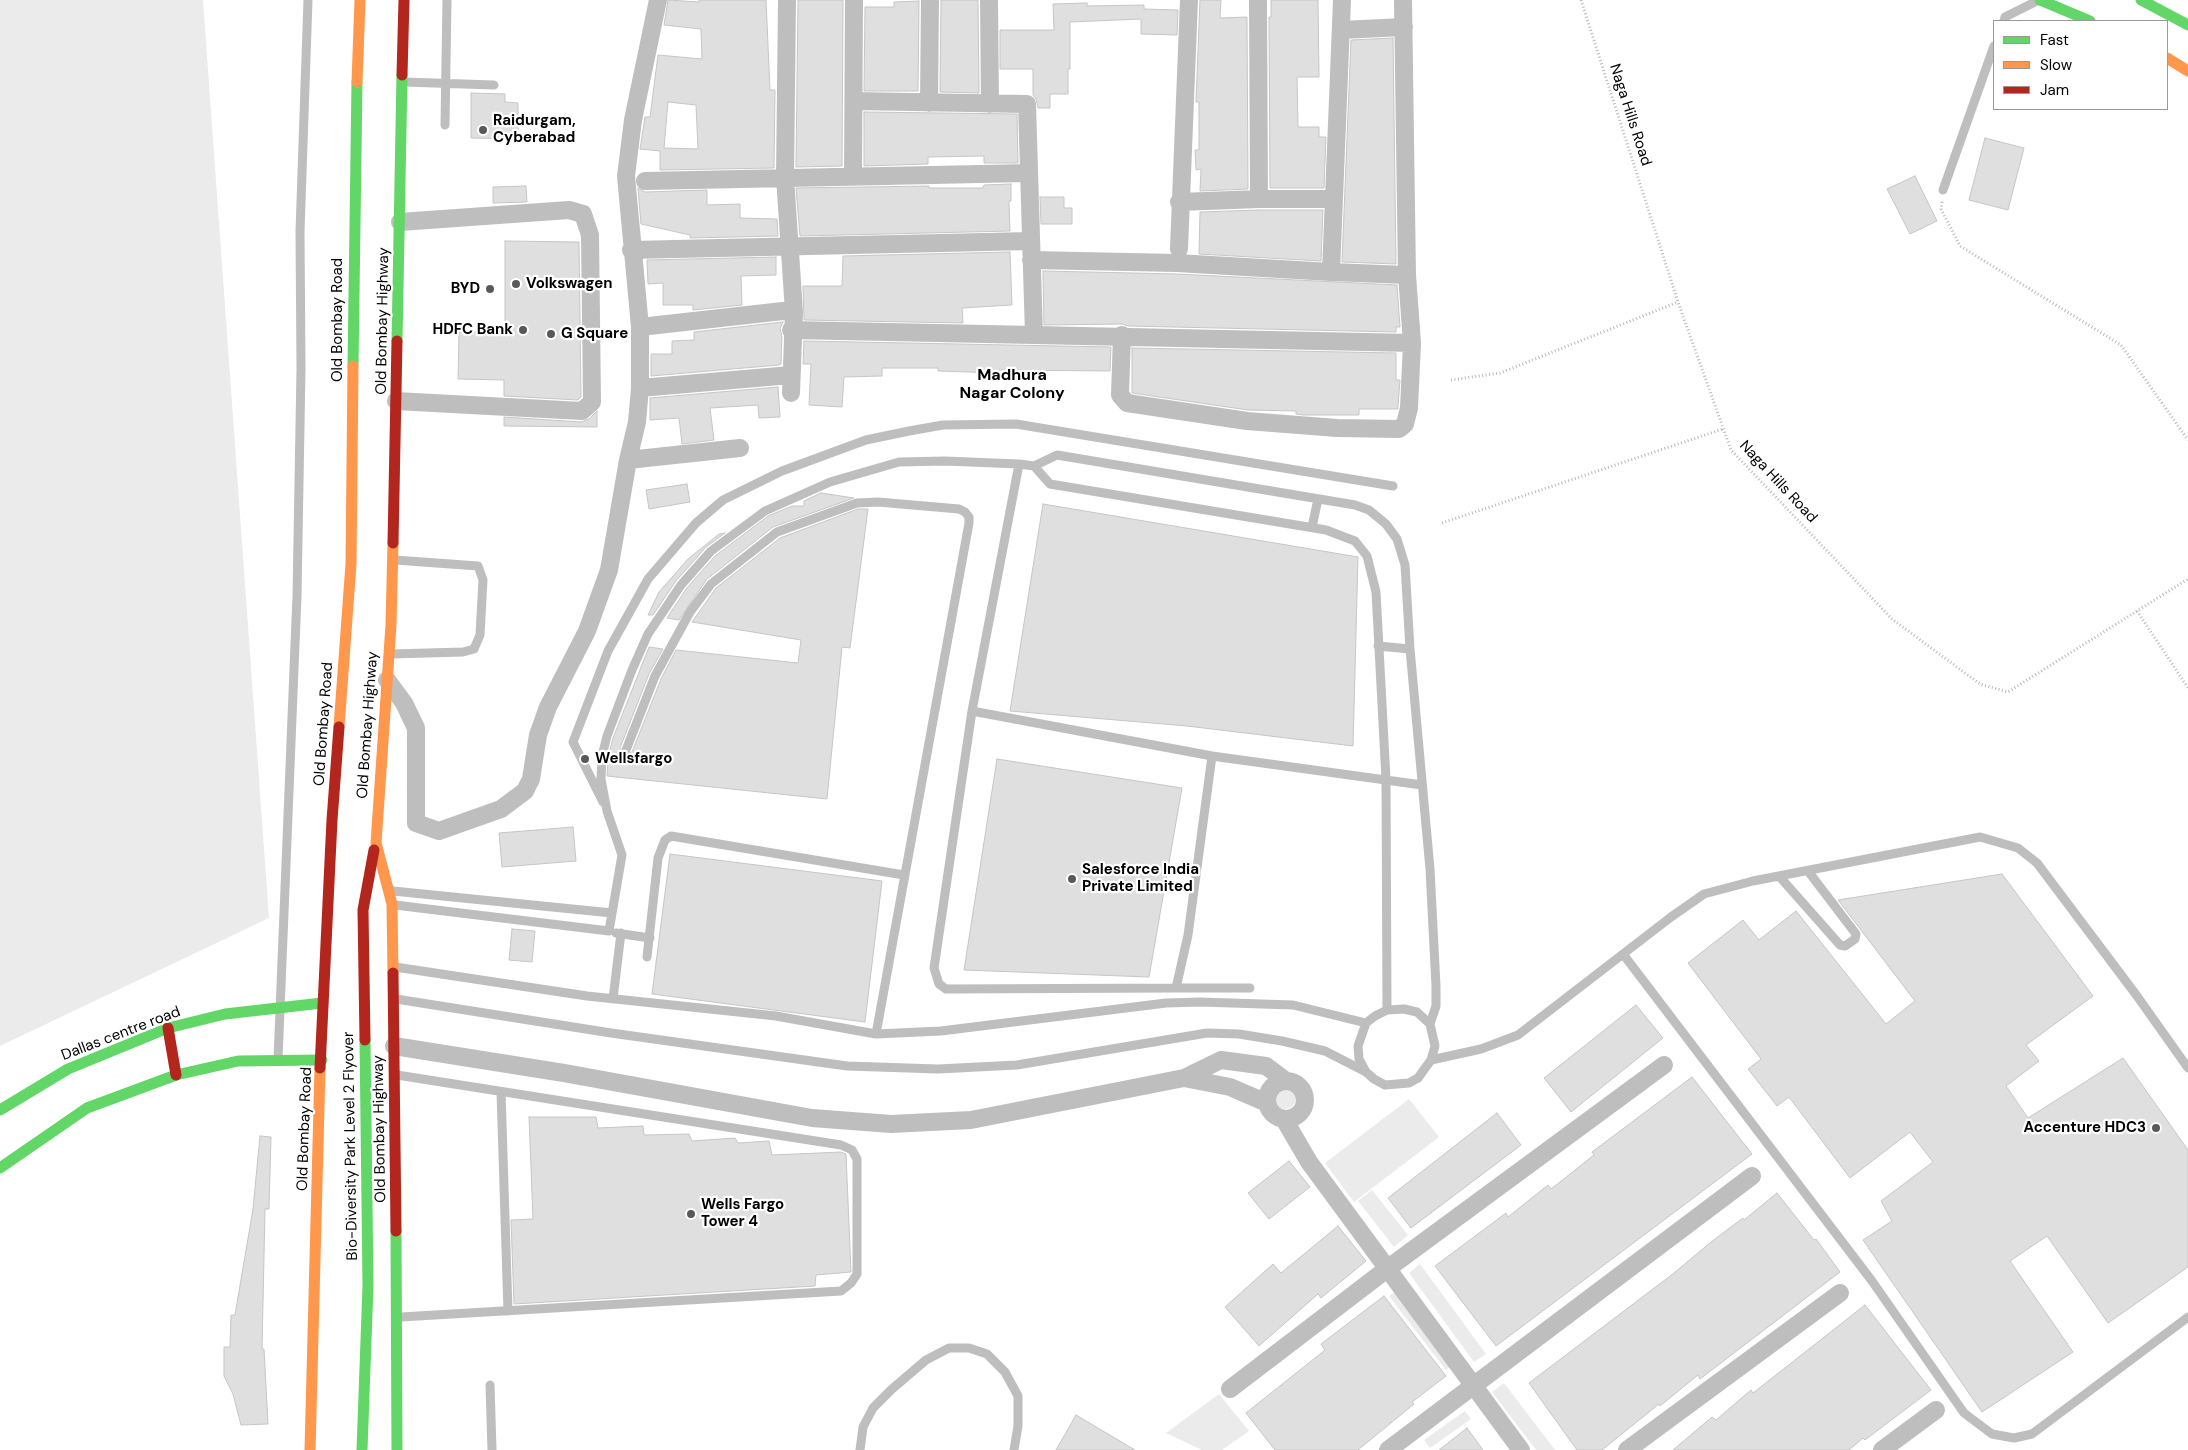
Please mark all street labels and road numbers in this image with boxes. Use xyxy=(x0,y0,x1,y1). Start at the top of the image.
street label: Naga Hills Road xyxy=(1605,62,1655,168)
street label: Old Bombay Highway xyxy=(373,247,393,395)
street label: Old Bombay Road xyxy=(329,258,347,382)
street label: Naga Hills Road xyxy=(1735,437,1821,527)
street label: Old Bombay Highway xyxy=(354,651,382,799)
street label: Old Bombay Road xyxy=(311,661,337,787)
street label: Dallas centre road xyxy=(59,1003,183,1065)
street label: Bio-Diversity Park Level 2 Flyover xyxy=(340,1031,362,1261)
street label: Old Bombay Highway xyxy=(370,1055,390,1203)
street label: Old Bombay Road xyxy=(294,1067,316,1191)

